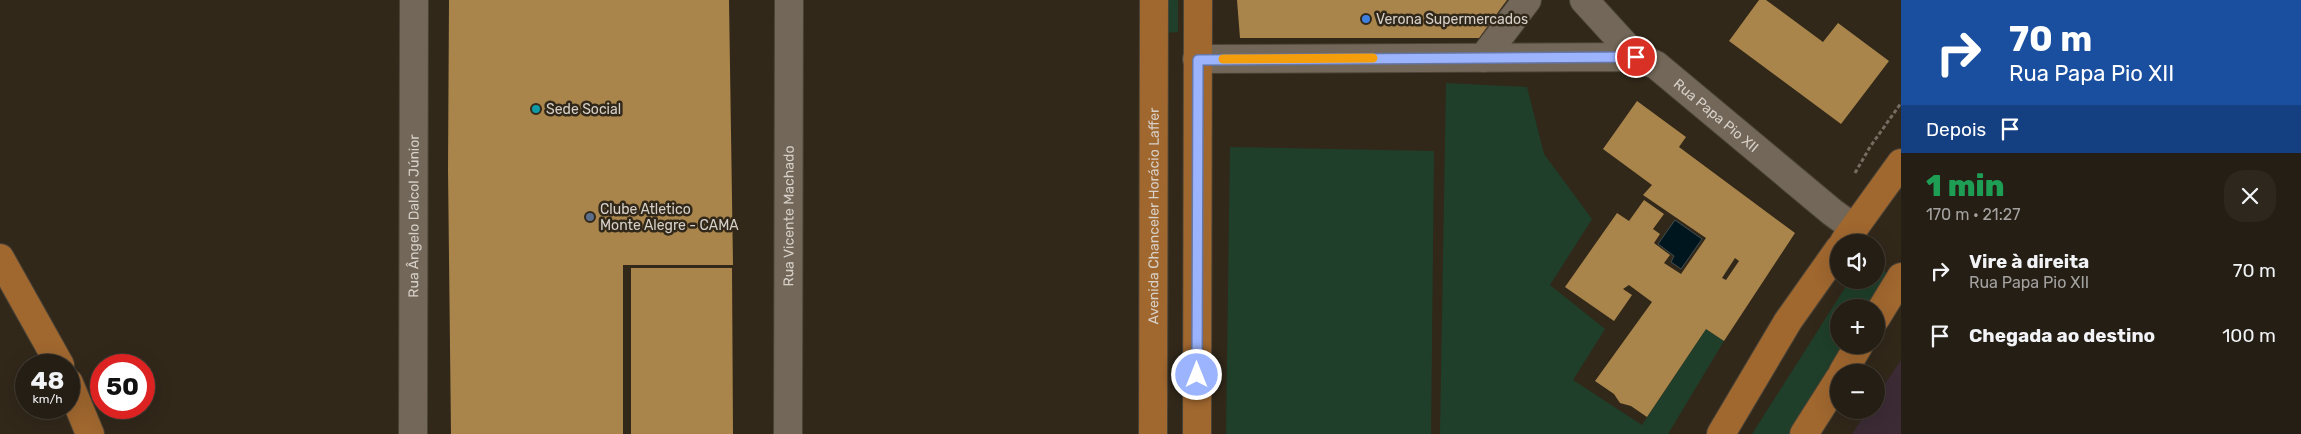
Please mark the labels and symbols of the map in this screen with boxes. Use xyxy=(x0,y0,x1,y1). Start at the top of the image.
place label: Verona Supermercados xyxy=(1376,11,1528,28)
marker: Verona Supermercados xyxy=(1360,13,1372,25)
pin xyxy=(1615,36,1657,78)
street label: Rua Papa Pio XII xyxy=(1670,75,1762,156)
place label: Sede Social xyxy=(546,101,621,118)
marker: Sede Social xyxy=(530,103,542,115)
street label: Avenida Chanceler Horácio Laffer xyxy=(1145,107,1162,324)
street label: Rua Ângelo Dalcol Júnior xyxy=(404,134,422,298)
street label: Rua Vicente Machado xyxy=(780,146,797,286)
place label: Clube Atletico Monte Alegre - CAMA xyxy=(600,201,739,234)
marker: Clube Atletico Monte Alegre - CAMA xyxy=(584,211,596,223)
position arrow xyxy=(1170,348,1222,400)
speed limit sign: 50 xyxy=(90,354,155,419)

